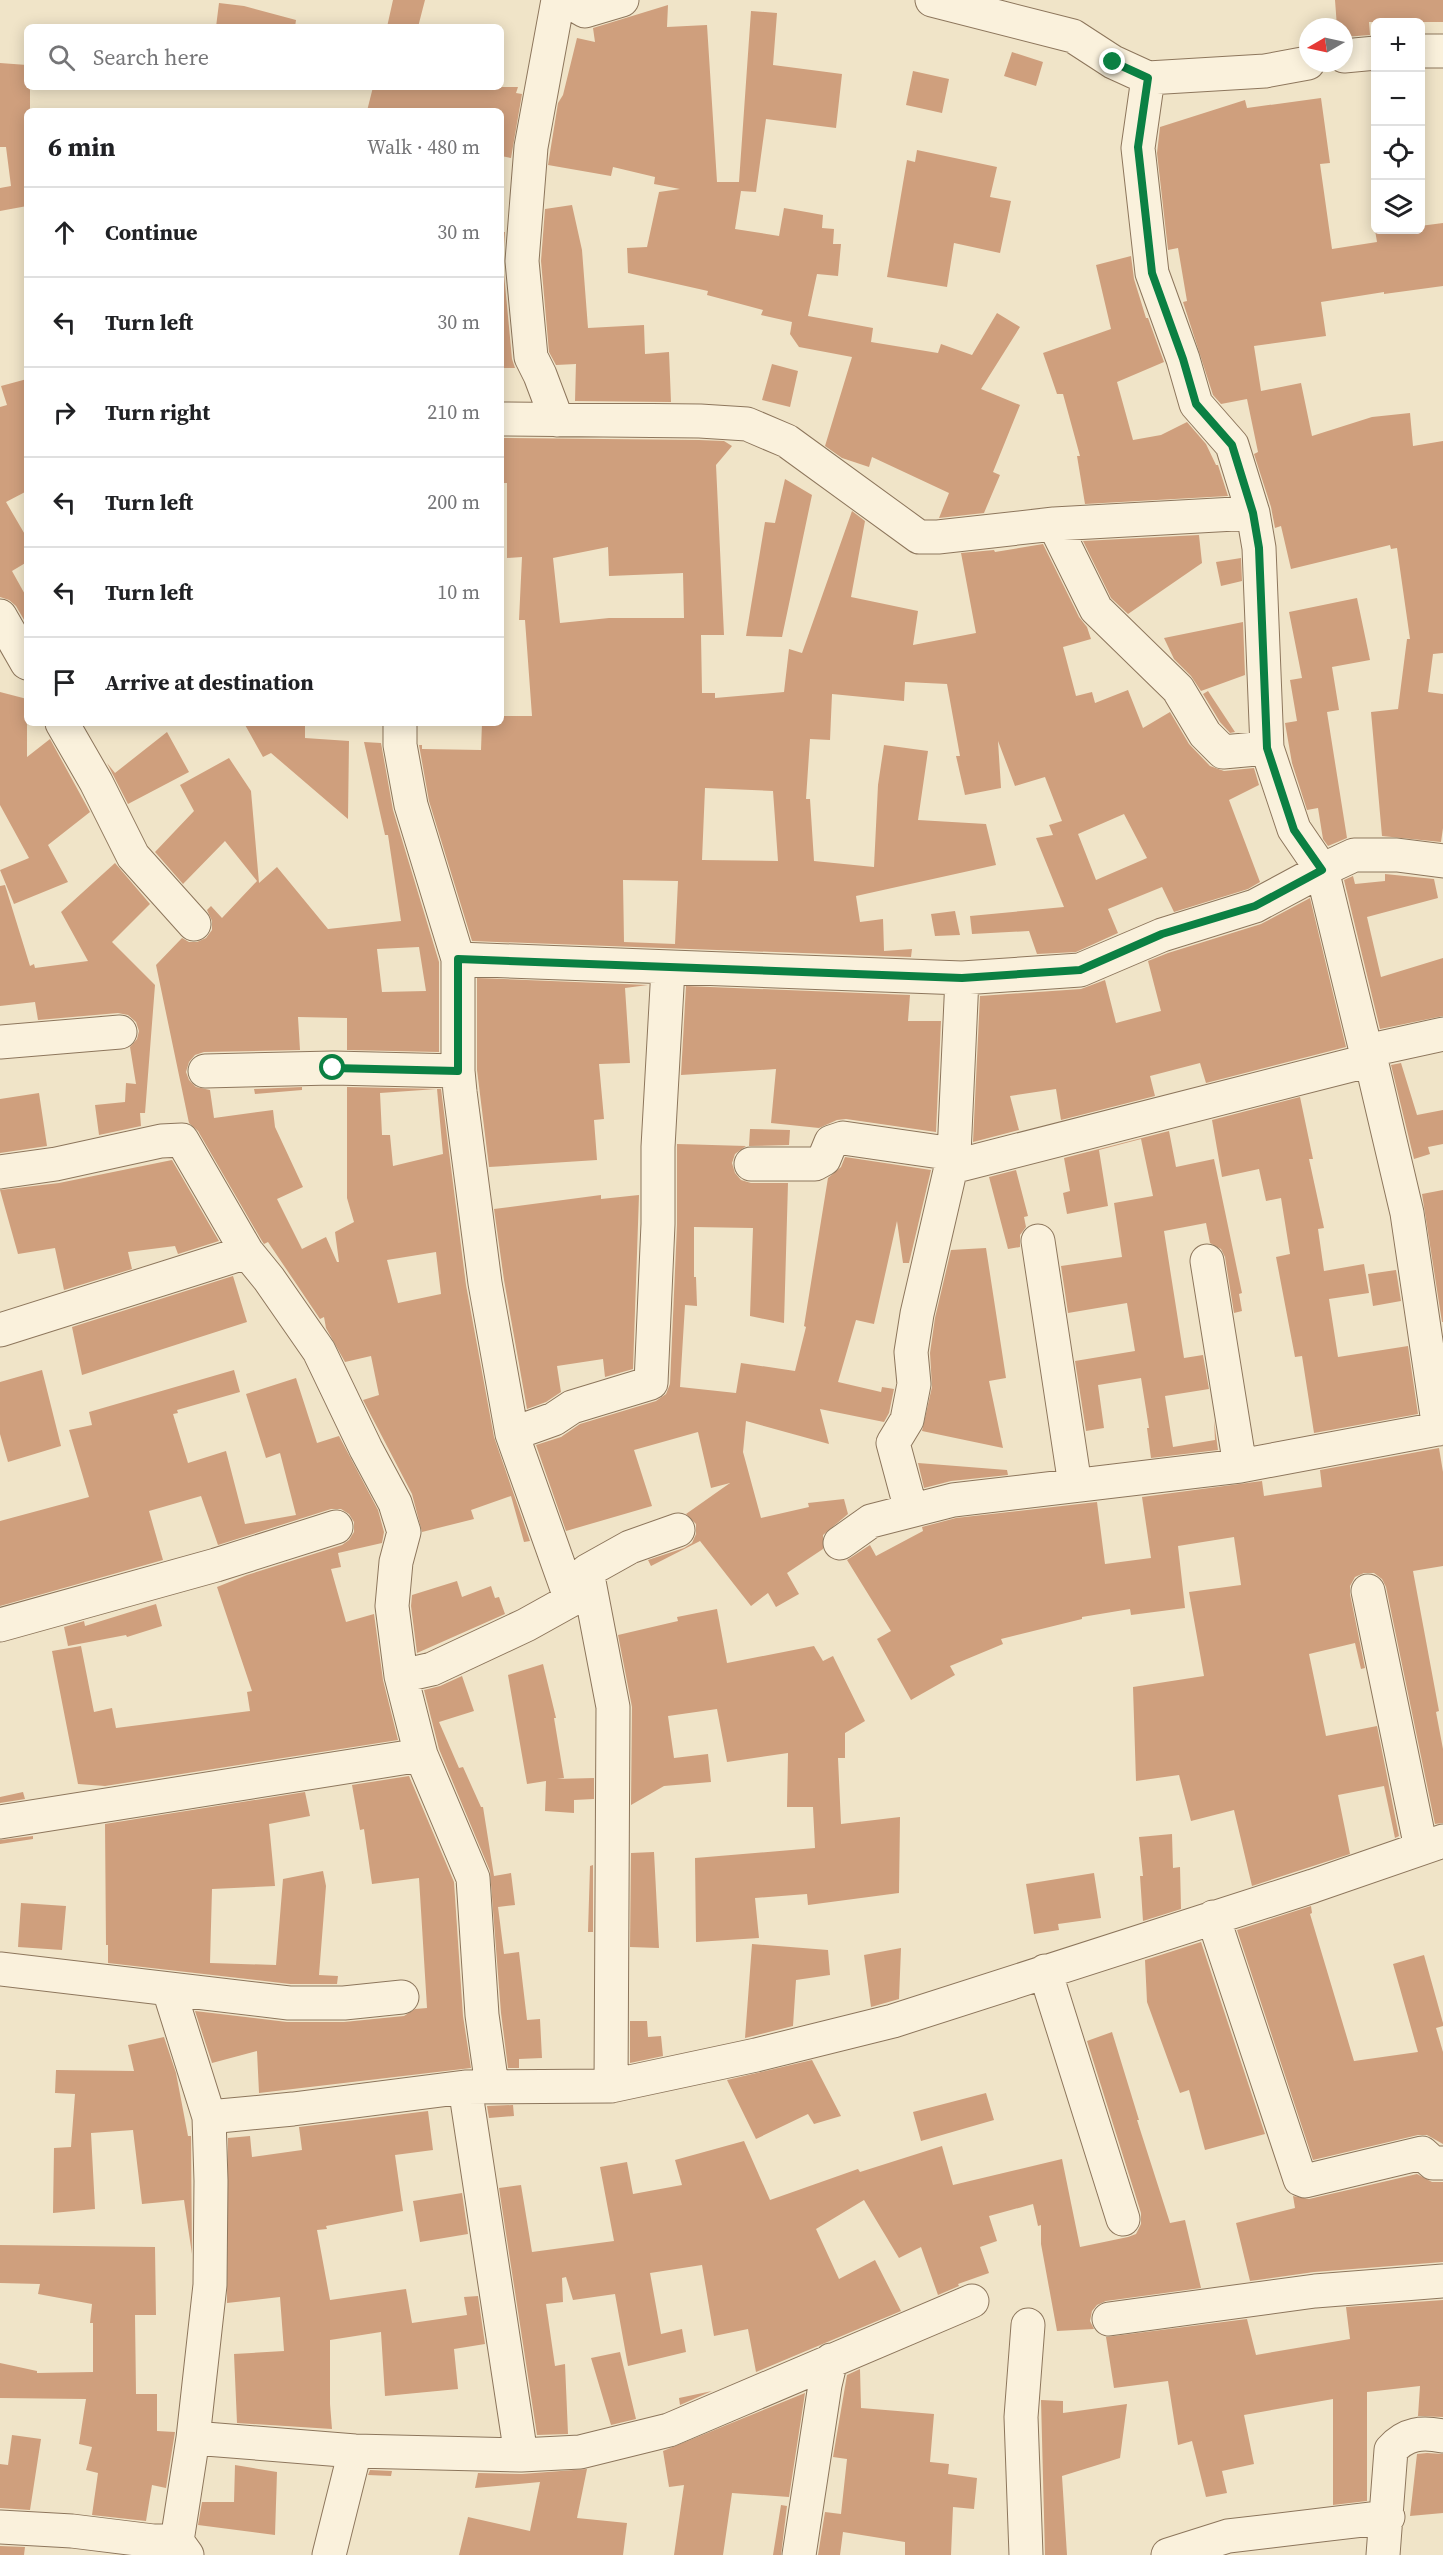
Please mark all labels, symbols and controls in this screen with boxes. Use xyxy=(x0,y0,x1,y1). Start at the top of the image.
north arrow xyxy=(1299,18,1353,72)
map controls xyxy=(1371,18,1425,234)
button: + xyxy=(1371,18,1425,72)
search box xyxy=(24,24,504,90)
icon: search xyxy=(45,41,78,74)
text: Search here xyxy=(93,42,209,72)
route end xyxy=(1099,48,1125,74)
button: − xyxy=(1371,72,1425,126)
button: locate xyxy=(1371,126,1425,180)
text: 6 min xyxy=(48,129,115,165)
text: Walk · 480 m xyxy=(367,133,480,161)
button: layers xyxy=(1371,180,1425,234)
icon: ahead xyxy=(48,216,81,249)
text: Continue xyxy=(105,217,198,247)
text: 30 m xyxy=(437,218,480,246)
icon: left xyxy=(48,306,81,339)
text: Turn left xyxy=(105,307,193,337)
text: 30 m xyxy=(437,308,480,336)
icon: right xyxy=(48,396,81,429)
text: Turn right xyxy=(105,397,210,427)
text: 210 m xyxy=(427,398,480,426)
icon: left xyxy=(48,486,81,519)
text: Turn left xyxy=(105,487,193,517)
text: 200 m xyxy=(427,488,480,516)
icon: left xyxy=(48,576,81,609)
text: Turn left xyxy=(105,577,193,607)
text: 10 m xyxy=(437,578,480,606)
icon: arrive xyxy=(48,666,81,699)
text: Arrive at destination xyxy=(105,667,314,697)
route start xyxy=(319,1054,345,1080)

